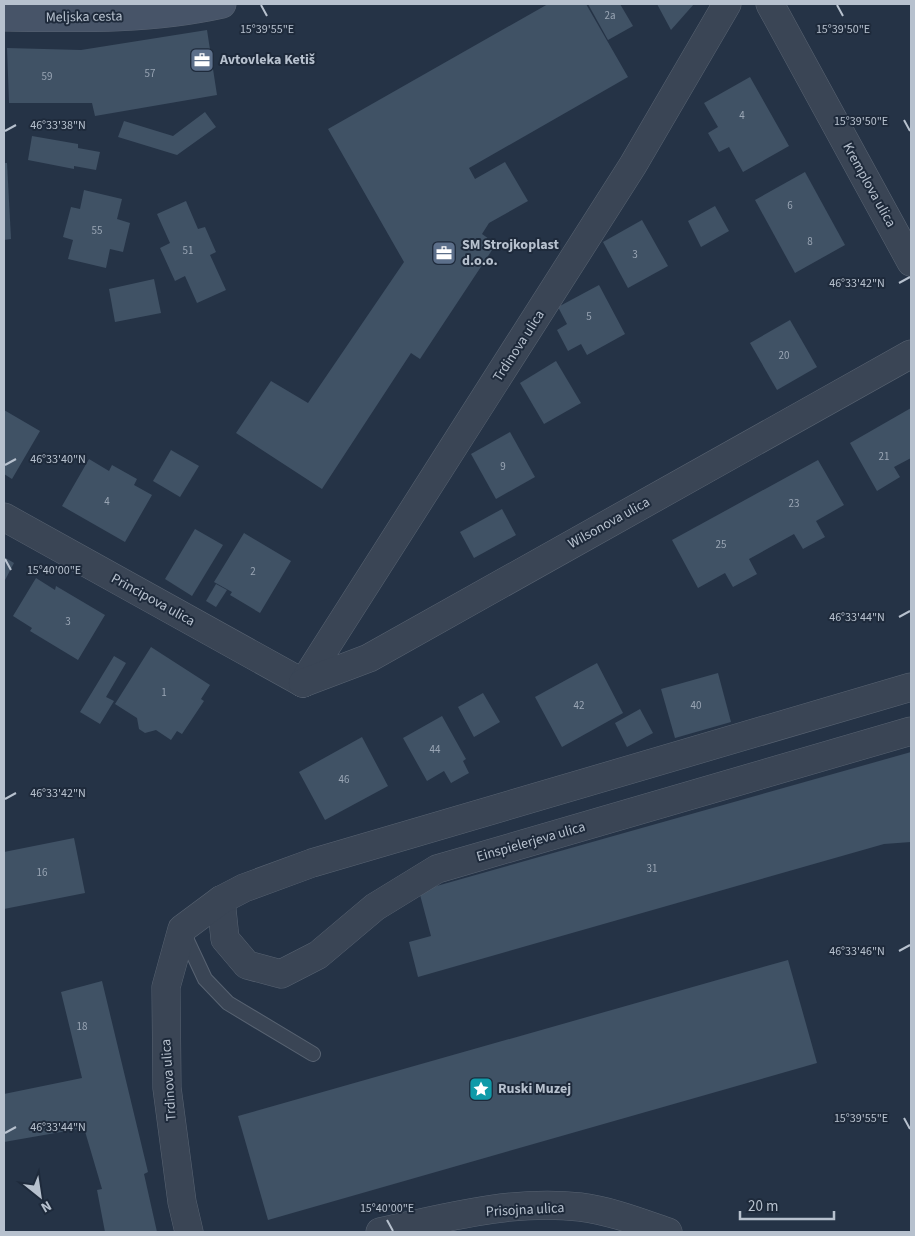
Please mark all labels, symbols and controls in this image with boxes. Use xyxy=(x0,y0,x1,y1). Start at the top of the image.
street label: Meljska cesta xyxy=(45,6,123,28)
house number: 2a xyxy=(604,8,616,23)
text: 15°39'55"E xyxy=(240,21,294,38)
text: 15°39'50"E xyxy=(816,21,870,38)
office icon: Avtovleka Ketiš xyxy=(189,47,215,73)
place label: Avtovleka Ketiš xyxy=(219,50,316,70)
house number: 57 xyxy=(145,66,155,81)
house number: 59 xyxy=(42,69,52,84)
house number: 4 xyxy=(739,108,745,123)
text: 15°39'50"E xyxy=(834,113,888,130)
text: 46°33'38"N xyxy=(30,117,86,134)
street label: Kremplova ulica xyxy=(837,139,901,231)
house number: 6 xyxy=(787,198,793,213)
house number: 55 xyxy=(92,223,102,238)
house number: 8 xyxy=(807,234,813,249)
place label: SM Strojkoplast d.o.o. xyxy=(462,235,559,271)
office icon: SM Strojkoplast d.o.o. xyxy=(431,240,457,266)
house number: 51 xyxy=(183,243,193,258)
house number: 3 xyxy=(632,247,638,262)
text: 46°33'42"N xyxy=(829,275,885,292)
street label: Trdinova ulica xyxy=(488,306,550,386)
house number: 5 xyxy=(586,309,592,324)
house number: 20 xyxy=(779,348,789,363)
house number: 21 xyxy=(879,449,889,464)
text: 46°33'40"N xyxy=(30,451,86,468)
house number: 9 xyxy=(500,459,506,474)
street label: Wilsonova ulica xyxy=(564,492,654,554)
house number: 4 xyxy=(104,494,110,509)
house number: 23 xyxy=(789,496,799,511)
house number: 25 xyxy=(716,537,726,552)
text: 15°40'00"E xyxy=(27,562,81,579)
house number: 2 xyxy=(250,564,256,579)
street label: Principova ulica xyxy=(107,569,199,631)
text: 46°33'44"N xyxy=(829,609,885,626)
house number: 3 xyxy=(65,614,71,629)
house number: 1 xyxy=(161,685,167,700)
house number: 42 xyxy=(574,698,584,713)
house number: 40 xyxy=(691,698,701,713)
house number: 44 xyxy=(430,742,441,757)
house number: 46 xyxy=(339,772,350,787)
text: 46°33'42"N xyxy=(30,785,86,802)
street label: Einspielerjeva ulica xyxy=(474,817,588,867)
house number: 31 xyxy=(647,861,657,876)
house number: 16 xyxy=(37,865,48,880)
text: 46°33'46"N xyxy=(829,943,885,960)
house number: 18 xyxy=(77,1019,88,1034)
street label: Trdinova ulica xyxy=(156,1038,182,1122)
place icon: Ruski Muzej xyxy=(468,1076,494,1102)
place label: Ruski Muzej xyxy=(498,1079,571,1099)
text: 15°39'55"E xyxy=(834,1110,888,1127)
text: 46°33'44"N xyxy=(30,1119,86,1136)
north arrow xyxy=(15,1171,65,1221)
scale bar xyxy=(740,1188,834,1220)
text: N xyxy=(37,1195,55,1217)
text: 20 m xyxy=(748,1196,778,1217)
street label: Prisojna ulica xyxy=(485,1198,565,1222)
text: 15°40'00"E xyxy=(360,1200,414,1217)

